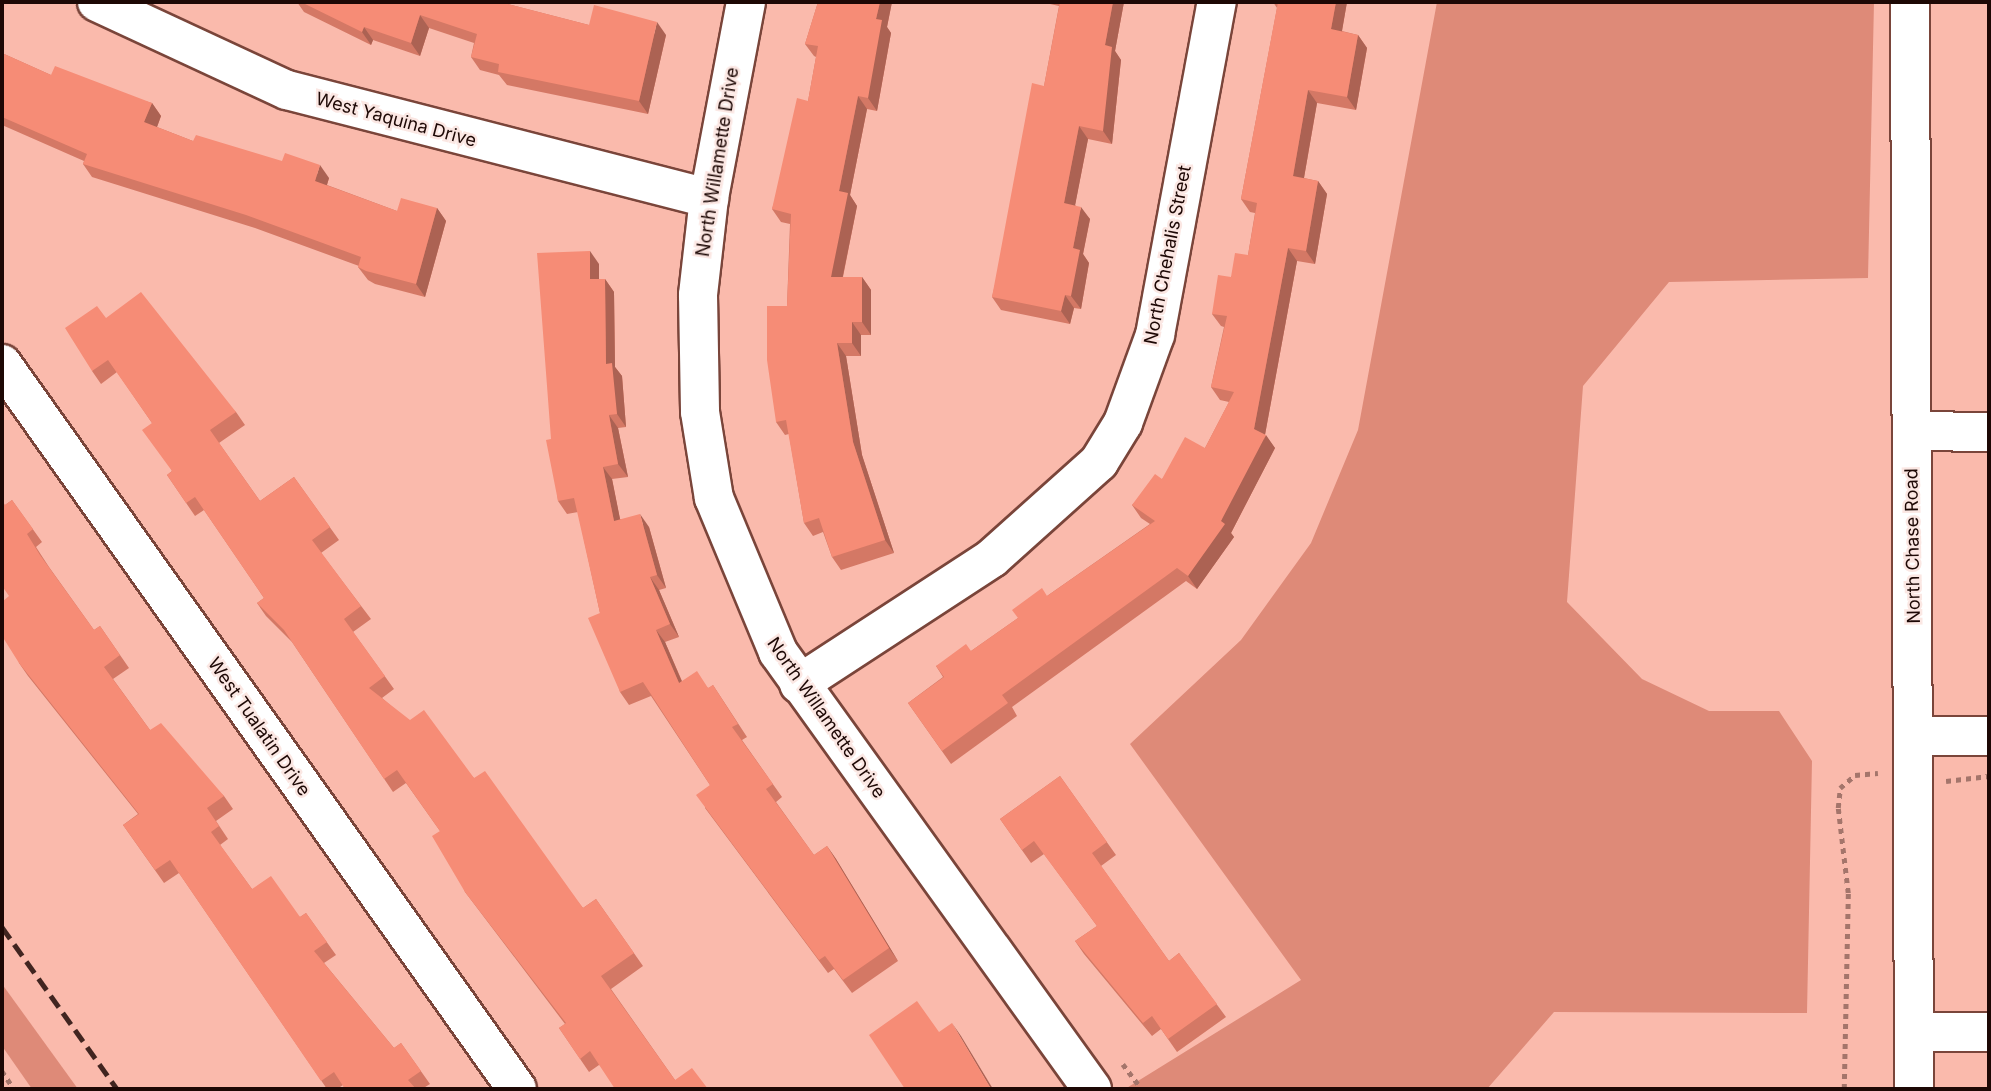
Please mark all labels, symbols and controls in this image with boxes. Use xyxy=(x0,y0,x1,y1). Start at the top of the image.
street label: North Willamette Drive xyxy=(692,66,744,258)
street label: West Yaquina Drive xyxy=(313,88,479,152)
street label: North Chehalis Street xyxy=(1140,164,1196,346)
street label: North Chase Road xyxy=(1901,468,1925,624)
street label: North Willamette Drive xyxy=(762,633,890,803)
street label: West Tualatin Drive xyxy=(203,654,315,800)

